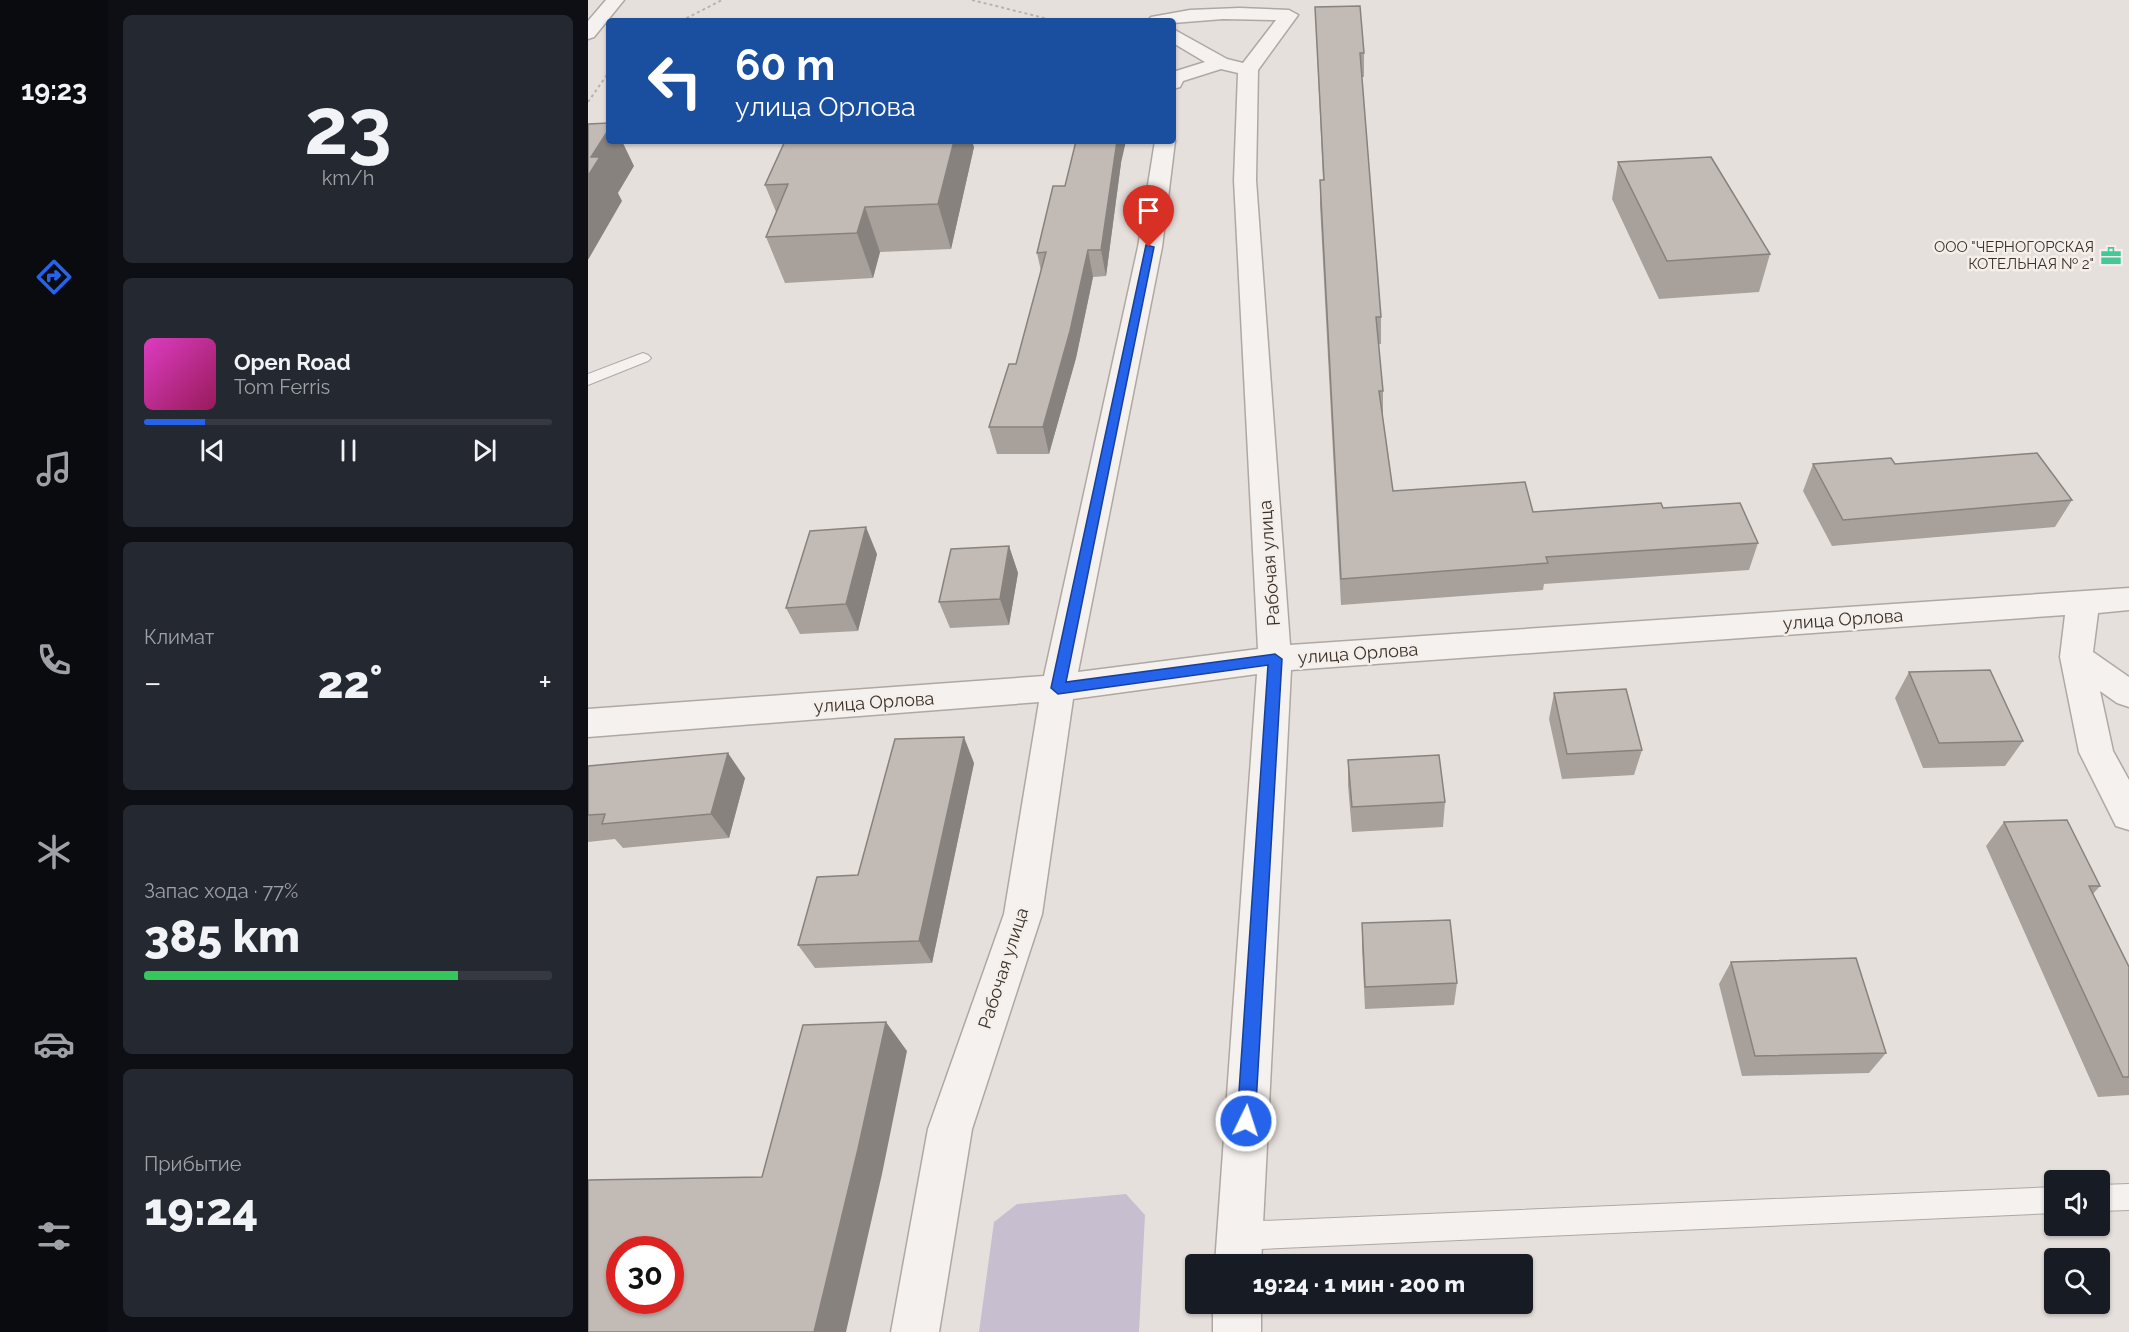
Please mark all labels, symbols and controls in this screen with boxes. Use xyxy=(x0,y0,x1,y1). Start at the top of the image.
text: 60 m xyxy=(735,41,835,90)
icon: left xyxy=(636,42,714,120)
text: 19:23 xyxy=(21,75,87,106)
text: 23 xyxy=(304,81,392,172)
text: улица Орлова xyxy=(735,91,916,122)
text: km/h xyxy=(322,166,374,190)
pin xyxy=(1123,185,1174,247)
icon: arrive xyxy=(1132,194,1165,227)
place label: ООО "ЧЕРНОГОРСКАЯ КОТЕЛЬНАЯ № 2" xyxy=(1934,238,2094,273)
office icon: ООО "ЧЕРНОГОРСКАЯ КОТЕЛЬНАЯ № 2" xyxy=(2099,244,2123,268)
icon: directions xyxy=(33,256,75,298)
text: Open Road xyxy=(234,349,351,375)
text: Tom Ferris xyxy=(234,375,330,399)
icon: previous xyxy=(196,434,229,467)
icon: pause xyxy=(332,434,365,467)
icon: next xyxy=(468,434,501,467)
icon: music xyxy=(33,448,75,490)
street label: Рабочая улица xyxy=(1254,499,1284,627)
street label: улица Орлова xyxy=(1782,604,1904,634)
text: Климат xyxy=(144,625,214,649)
street label: улица Орлова xyxy=(1297,638,1419,668)
icon: phone xyxy=(33,639,75,681)
text: 22° xyxy=(317,656,383,709)
text: − xyxy=(144,663,162,702)
text: + xyxy=(538,663,552,702)
street label: улица Орлова xyxy=(813,687,935,717)
icon: climate xyxy=(33,831,75,873)
text: Запас хода · 77% xyxy=(144,879,298,903)
street label: Рабочая улица xyxy=(974,905,1032,1031)
text: 385 km xyxy=(144,910,300,963)
icon: car xyxy=(33,1023,75,1065)
position arrow xyxy=(1214,1089,1278,1153)
text: Прибытие xyxy=(144,1152,241,1176)
map controls xyxy=(2044,1170,2110,1314)
button: sound xyxy=(2044,1170,2110,1236)
text: 19:24 xyxy=(144,1183,258,1236)
icon: filters xyxy=(33,1215,75,1257)
speed limit sign: 30 xyxy=(606,1236,684,1314)
button: search xyxy=(2044,1248,2110,1314)
text: 19:24 · 1 мин · 200 m xyxy=(1253,1271,1465,1297)

